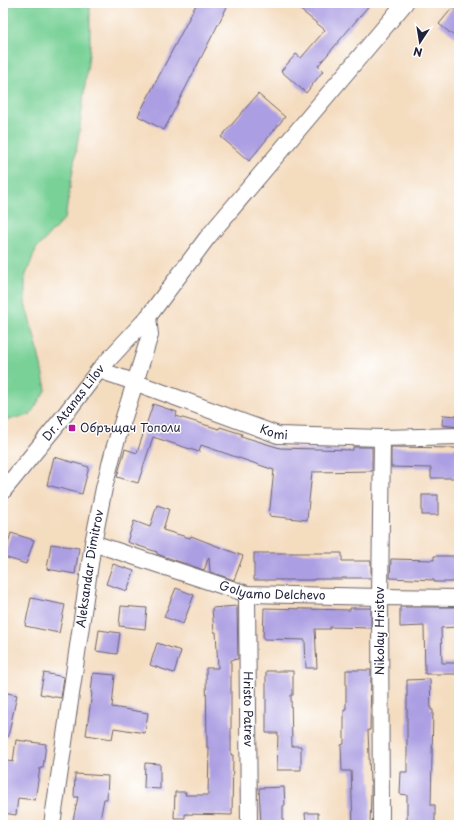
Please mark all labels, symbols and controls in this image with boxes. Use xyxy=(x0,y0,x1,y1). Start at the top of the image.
north arrow xyxy=(400,22,440,62)
text: N xyxy=(412,43,424,61)
street label: Dr. Atanas Lilov xyxy=(37,359,109,444)
place label: Обръщач Тополи xyxy=(80,418,181,436)
street label: Komi xyxy=(258,419,288,443)
marker: Обръщач Тополи xyxy=(67,423,77,433)
street label: Aleksandar Dimitrov xyxy=(71,507,108,629)
street label: Golyamo Delchevo xyxy=(217,575,326,604)
street label: Nikolay Hristov xyxy=(370,587,388,675)
street label: Hristo Patrev xyxy=(240,671,258,748)

